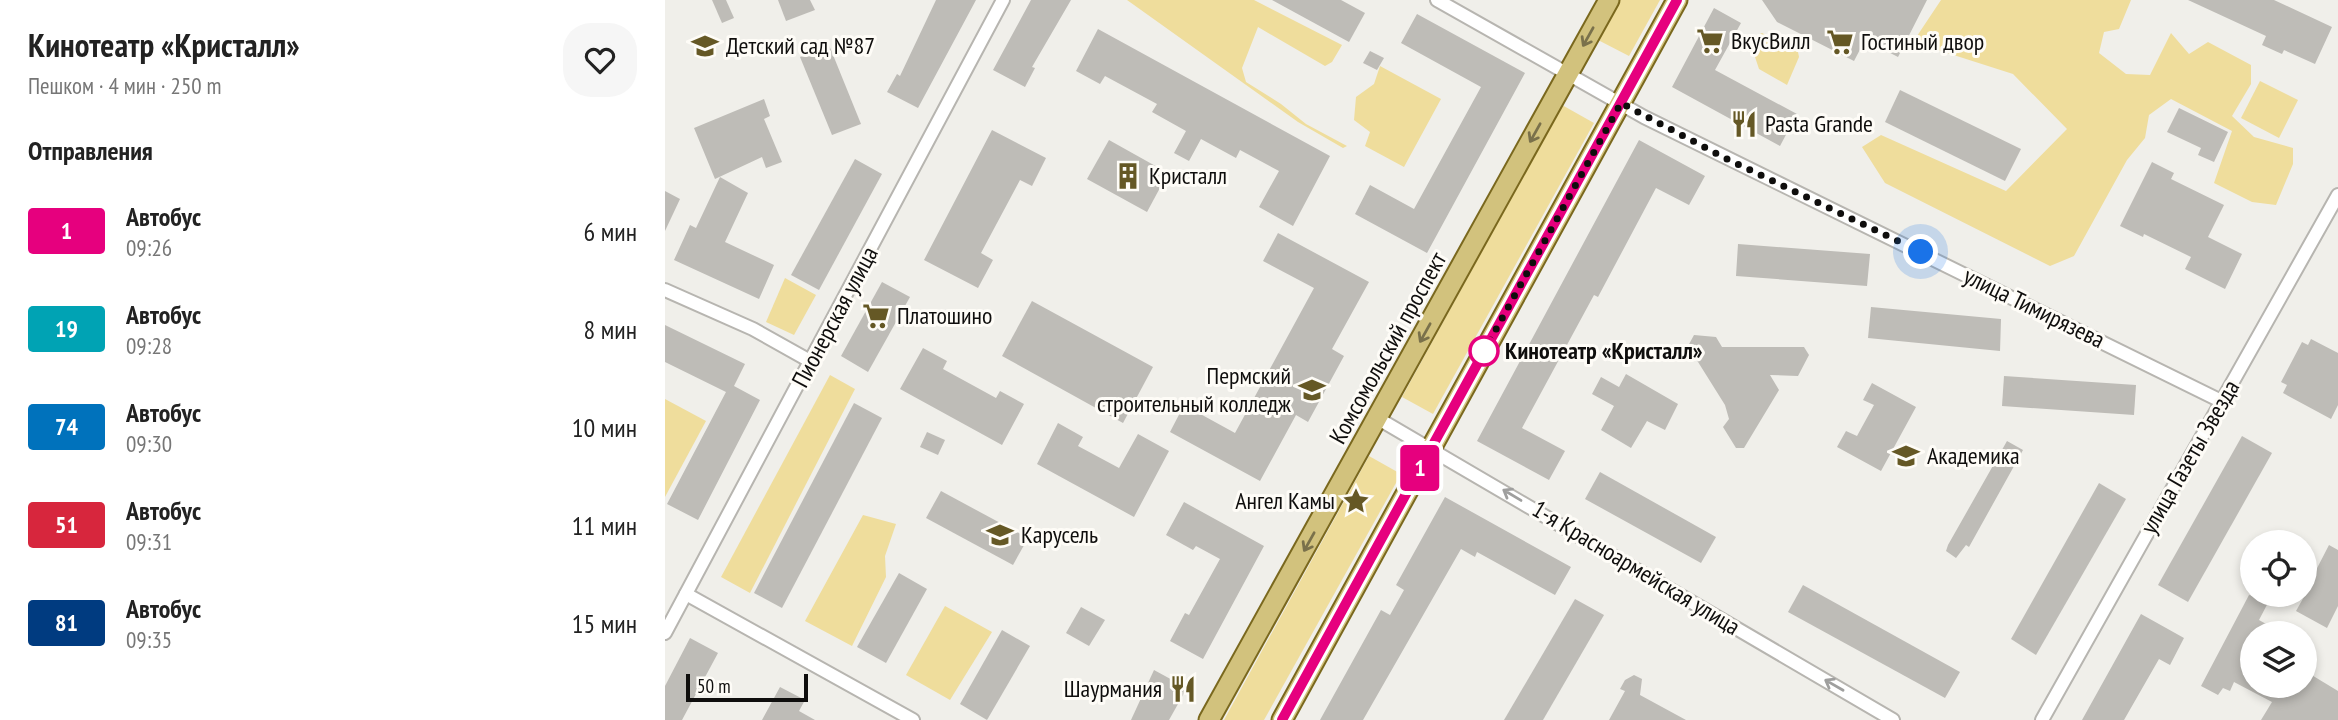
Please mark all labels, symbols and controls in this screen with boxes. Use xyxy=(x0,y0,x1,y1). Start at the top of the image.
text: Кинотеатр «Кристалл» xyxy=(28,23,300,66)
button: heart xyxy=(563,23,637,97)
place label: ВкусВилл xyxy=(1731,25,1810,56)
one-way arrow xyxy=(1581,26,1595,46)
supermarket icon: ВкусВилл xyxy=(1695,26,1725,56)
place label: Гостиный двор xyxy=(1861,26,1984,57)
supermarket icon: Гостиный двор xyxy=(1825,27,1855,57)
place label: Детский сад №87 xyxy=(726,30,875,61)
school or university icon: Детский сад №87 xyxy=(690,31,720,61)
text: Пешком · 4 мин · 250 m xyxy=(28,71,221,100)
place label: Pasta Grande xyxy=(1765,108,1873,139)
restaurant icon: Pasta Grande xyxy=(1729,109,1759,139)
one-way arrow xyxy=(1528,123,1542,143)
text: Отправления xyxy=(28,134,153,167)
place label: Кристалл xyxy=(1149,160,1227,191)
building icon: Кристалл xyxy=(1113,161,1143,191)
text: Автобус xyxy=(126,200,201,233)
text: 1 xyxy=(61,215,72,246)
text: 6 мин xyxy=(584,215,637,248)
text: 09:26 xyxy=(126,233,172,262)
your location xyxy=(1903,234,1938,269)
street label: Пионерская улица xyxy=(784,241,885,393)
street label: Комсомольский проспект xyxy=(1322,246,1453,449)
street label: улица Тимирязева xyxy=(1959,260,2110,355)
text: Автобус xyxy=(126,298,201,331)
place label: Платошино xyxy=(897,300,992,331)
supermarket icon: Платошино xyxy=(861,301,891,331)
text: 19 xyxy=(55,313,78,344)
text: 8 мин xyxy=(584,313,637,346)
one-way arrow xyxy=(1418,322,1432,342)
text: 09:28 xyxy=(126,331,172,360)
place label: Кинотеатр «Кристалл» xyxy=(1505,335,1703,366)
marker: Кинотеатр «Кристалл» xyxy=(1469,336,1499,366)
place label: Пермский строительный колледж xyxy=(1097,360,1291,419)
street label: улица Газеты Звезда xyxy=(2133,374,2246,539)
school or university icon: Пермский строительный колледж xyxy=(1297,375,1327,405)
text: Автобус xyxy=(126,396,201,429)
text: 74 xyxy=(55,411,78,442)
text: 10 мин xyxy=(572,411,637,444)
text: 09:30 xyxy=(126,429,172,458)
place label: Академика xyxy=(1927,440,2020,471)
school or university icon: Академика xyxy=(1891,441,1921,471)
line badge: 1 xyxy=(1397,445,1443,491)
text: 1 xyxy=(1414,452,1426,483)
place label: Ангел Камы xyxy=(1235,485,1335,516)
place icon: Ангел Камы xyxy=(1341,486,1371,516)
one-way arrow xyxy=(1502,488,1522,502)
street label: 1-я Красноармейская улица xyxy=(1527,493,1746,642)
text: Автобус xyxy=(126,494,201,527)
text: 51 xyxy=(55,509,78,540)
text: 11 мин xyxy=(572,509,637,542)
place label: Карусель xyxy=(1021,519,1098,550)
school or university icon: Карусель xyxy=(985,520,1015,550)
text: 09:31 xyxy=(126,527,172,556)
map controls xyxy=(2240,530,2317,698)
button: locate xyxy=(2240,530,2317,607)
one-way arrow xyxy=(1302,531,1315,552)
text: Автобус xyxy=(126,592,201,625)
text: 81 xyxy=(55,607,78,638)
text: 15 мин xyxy=(572,607,637,640)
button: layers xyxy=(2240,621,2317,698)
text: 09:35 xyxy=(126,625,172,654)
scale bar xyxy=(686,671,809,703)
place label: Шаурмания xyxy=(1064,673,1162,704)
text: 50 m xyxy=(697,674,731,698)
restaurant icon: Шаурмания xyxy=(1168,674,1198,704)
one-way arrow xyxy=(1824,678,1844,692)

